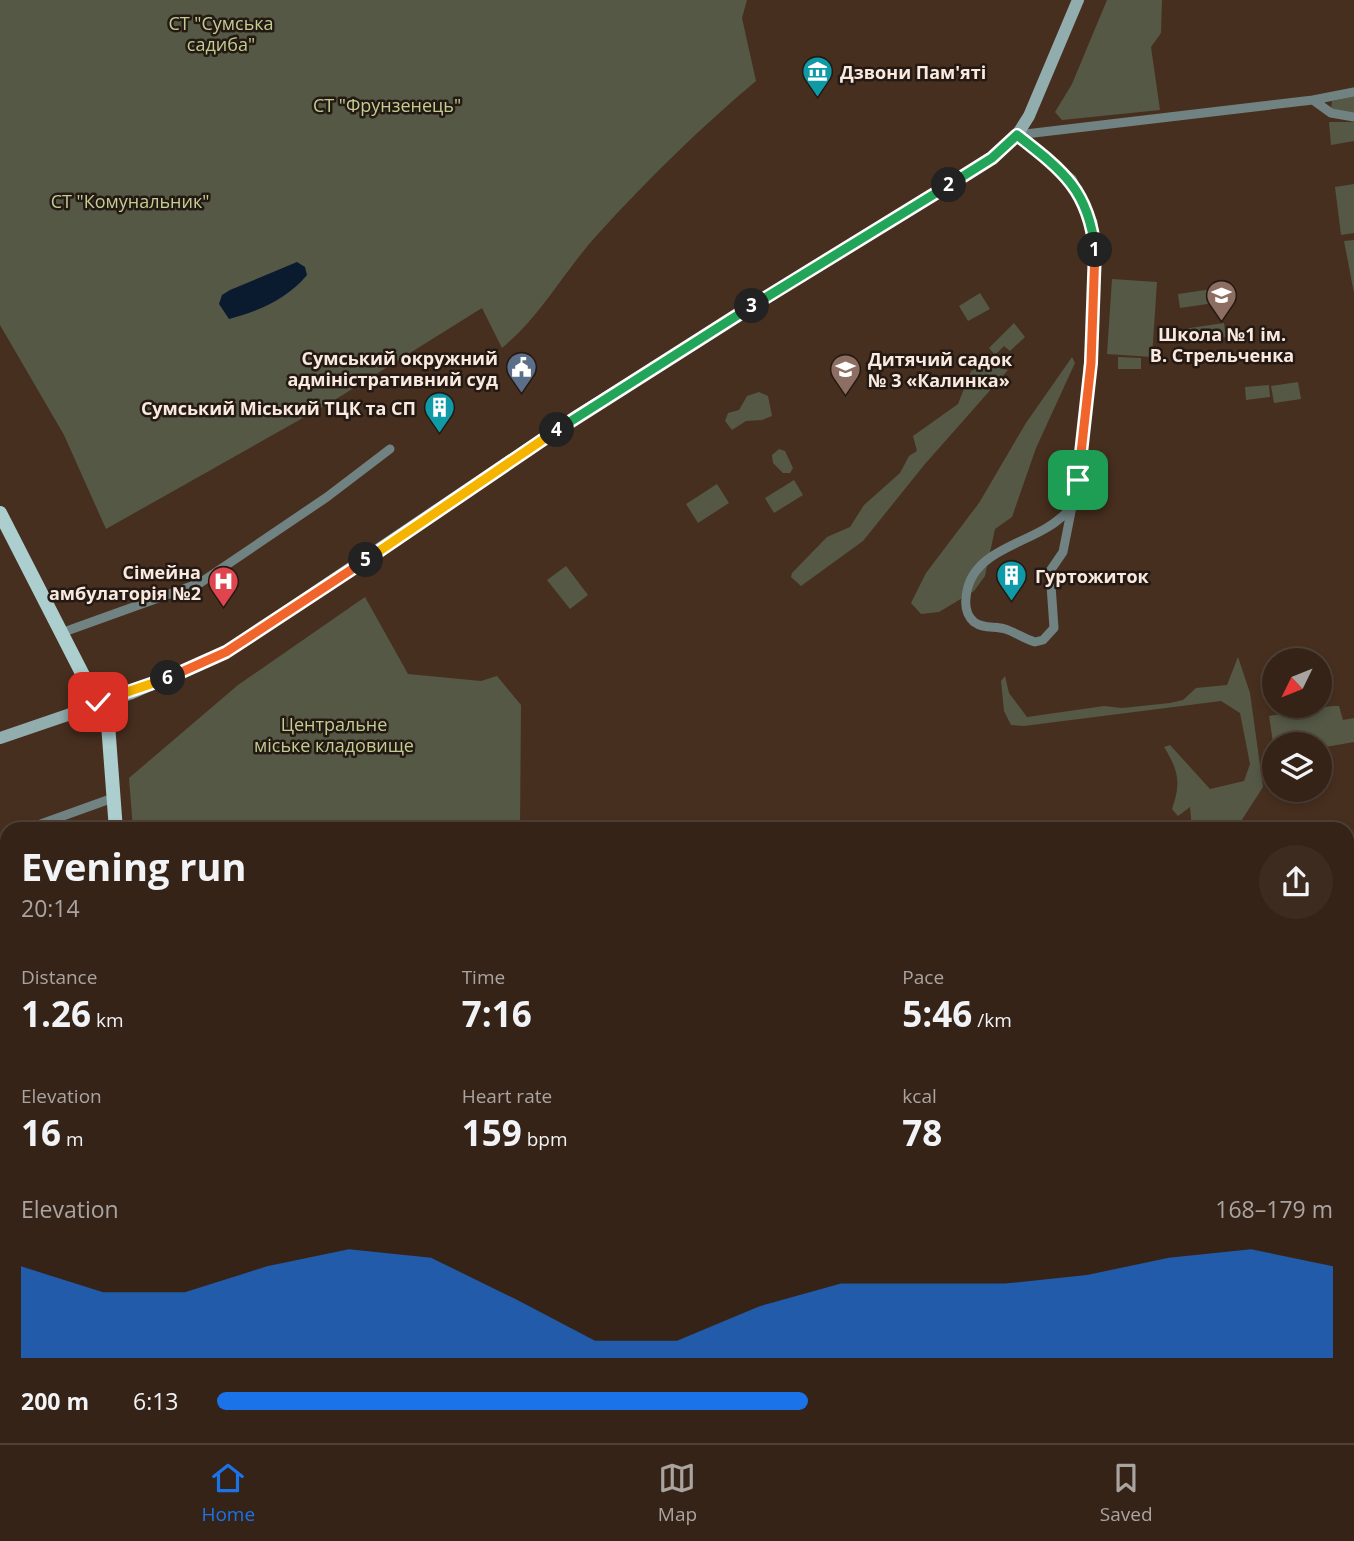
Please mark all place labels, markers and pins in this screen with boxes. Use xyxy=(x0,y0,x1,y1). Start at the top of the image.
museum icon: Дзвони Пам'яті xyxy=(800,55,834,99)
place label: Дзвони Пам'яті xyxy=(840,60,986,84)
pin: 2 xyxy=(932,168,967,202)
pin: 1 xyxy=(1078,232,1112,268)
school or university icon: Школа №1 ім. В. Стрельченка xyxy=(1205,279,1239,323)
pin: 3 xyxy=(734,288,770,324)
place label: Школа №1 ім. В. Стрельченка xyxy=(1150,322,1294,367)
place label: Сумський окружний адміністративний суд xyxy=(287,346,498,391)
place label: Дитячий садок № 3 «Калинка» xyxy=(868,347,1013,392)
public building icon: Сумський окружний адміністративний суд xyxy=(504,351,538,395)
school or university icon: Дитячий садок № 3 «Калинка» xyxy=(828,352,862,396)
building icon: Сумський Міський ТЦК та СП xyxy=(422,391,456,435)
place label: Сумський Міський ТЦК та СП xyxy=(141,396,416,420)
pin: 4 xyxy=(540,412,574,448)
pin xyxy=(1048,450,1108,510)
pin: 5 xyxy=(348,542,384,578)
building icon: Гуртожиток xyxy=(995,559,1029,603)
place label: Сімейна амбулаторія №2 xyxy=(49,560,201,605)
place label: Гуртожиток xyxy=(1035,564,1150,588)
hospital icon: Сімейна амбулаторія №2 xyxy=(207,565,241,609)
pin: 6 xyxy=(150,660,186,696)
pin xyxy=(68,672,128,732)

